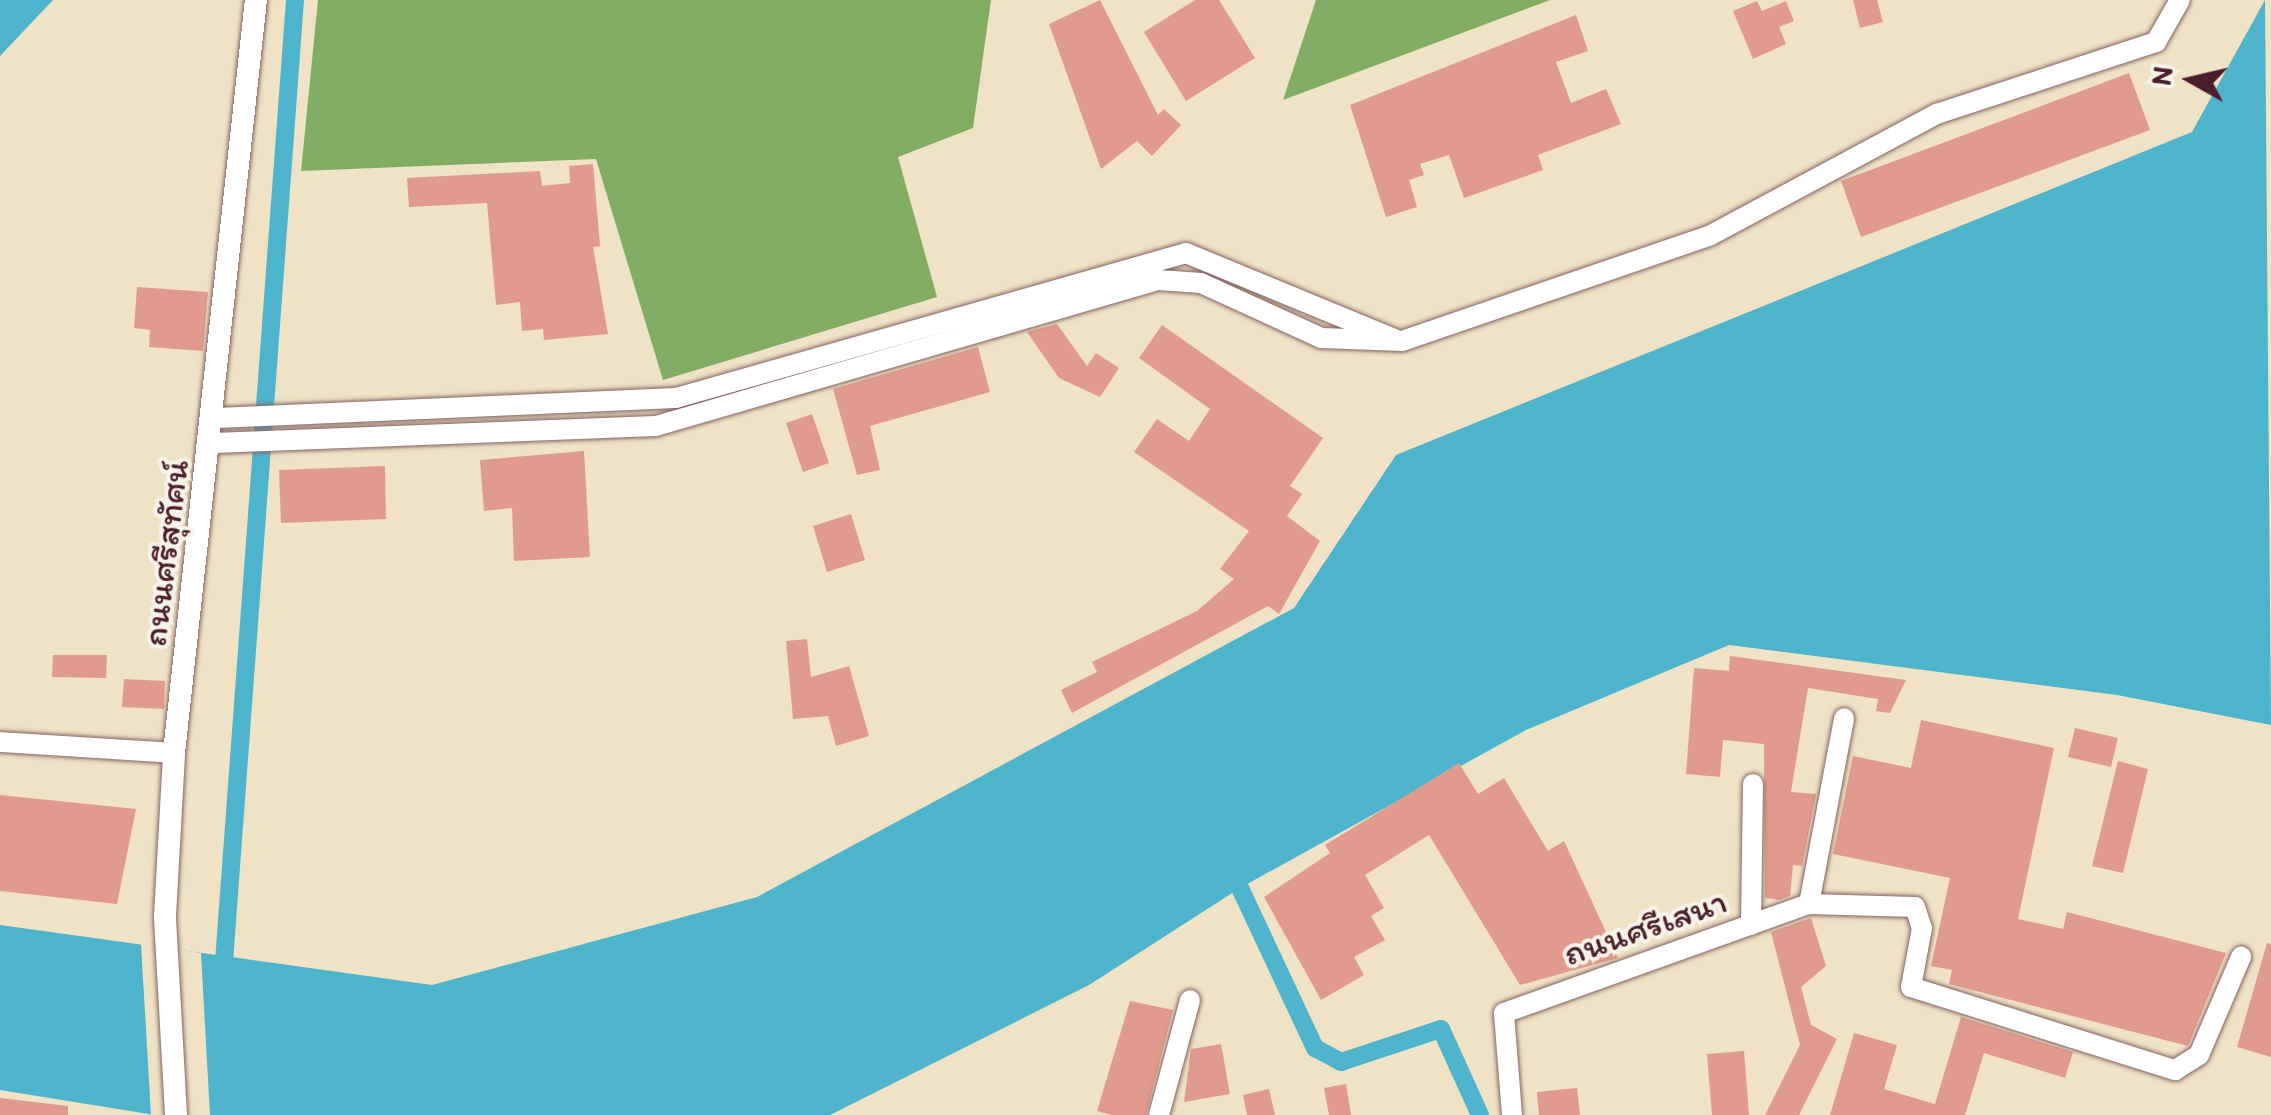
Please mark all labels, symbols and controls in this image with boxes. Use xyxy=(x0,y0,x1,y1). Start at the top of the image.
north arrow xyxy=(2141,30,2241,130)
text: N xyxy=(2143,64,2179,88)
street label: ถนนศรีสุทัศน์ xyxy=(133,457,197,649)
street label: ถนนศรีเสนา xyxy=(1558,880,1732,974)

